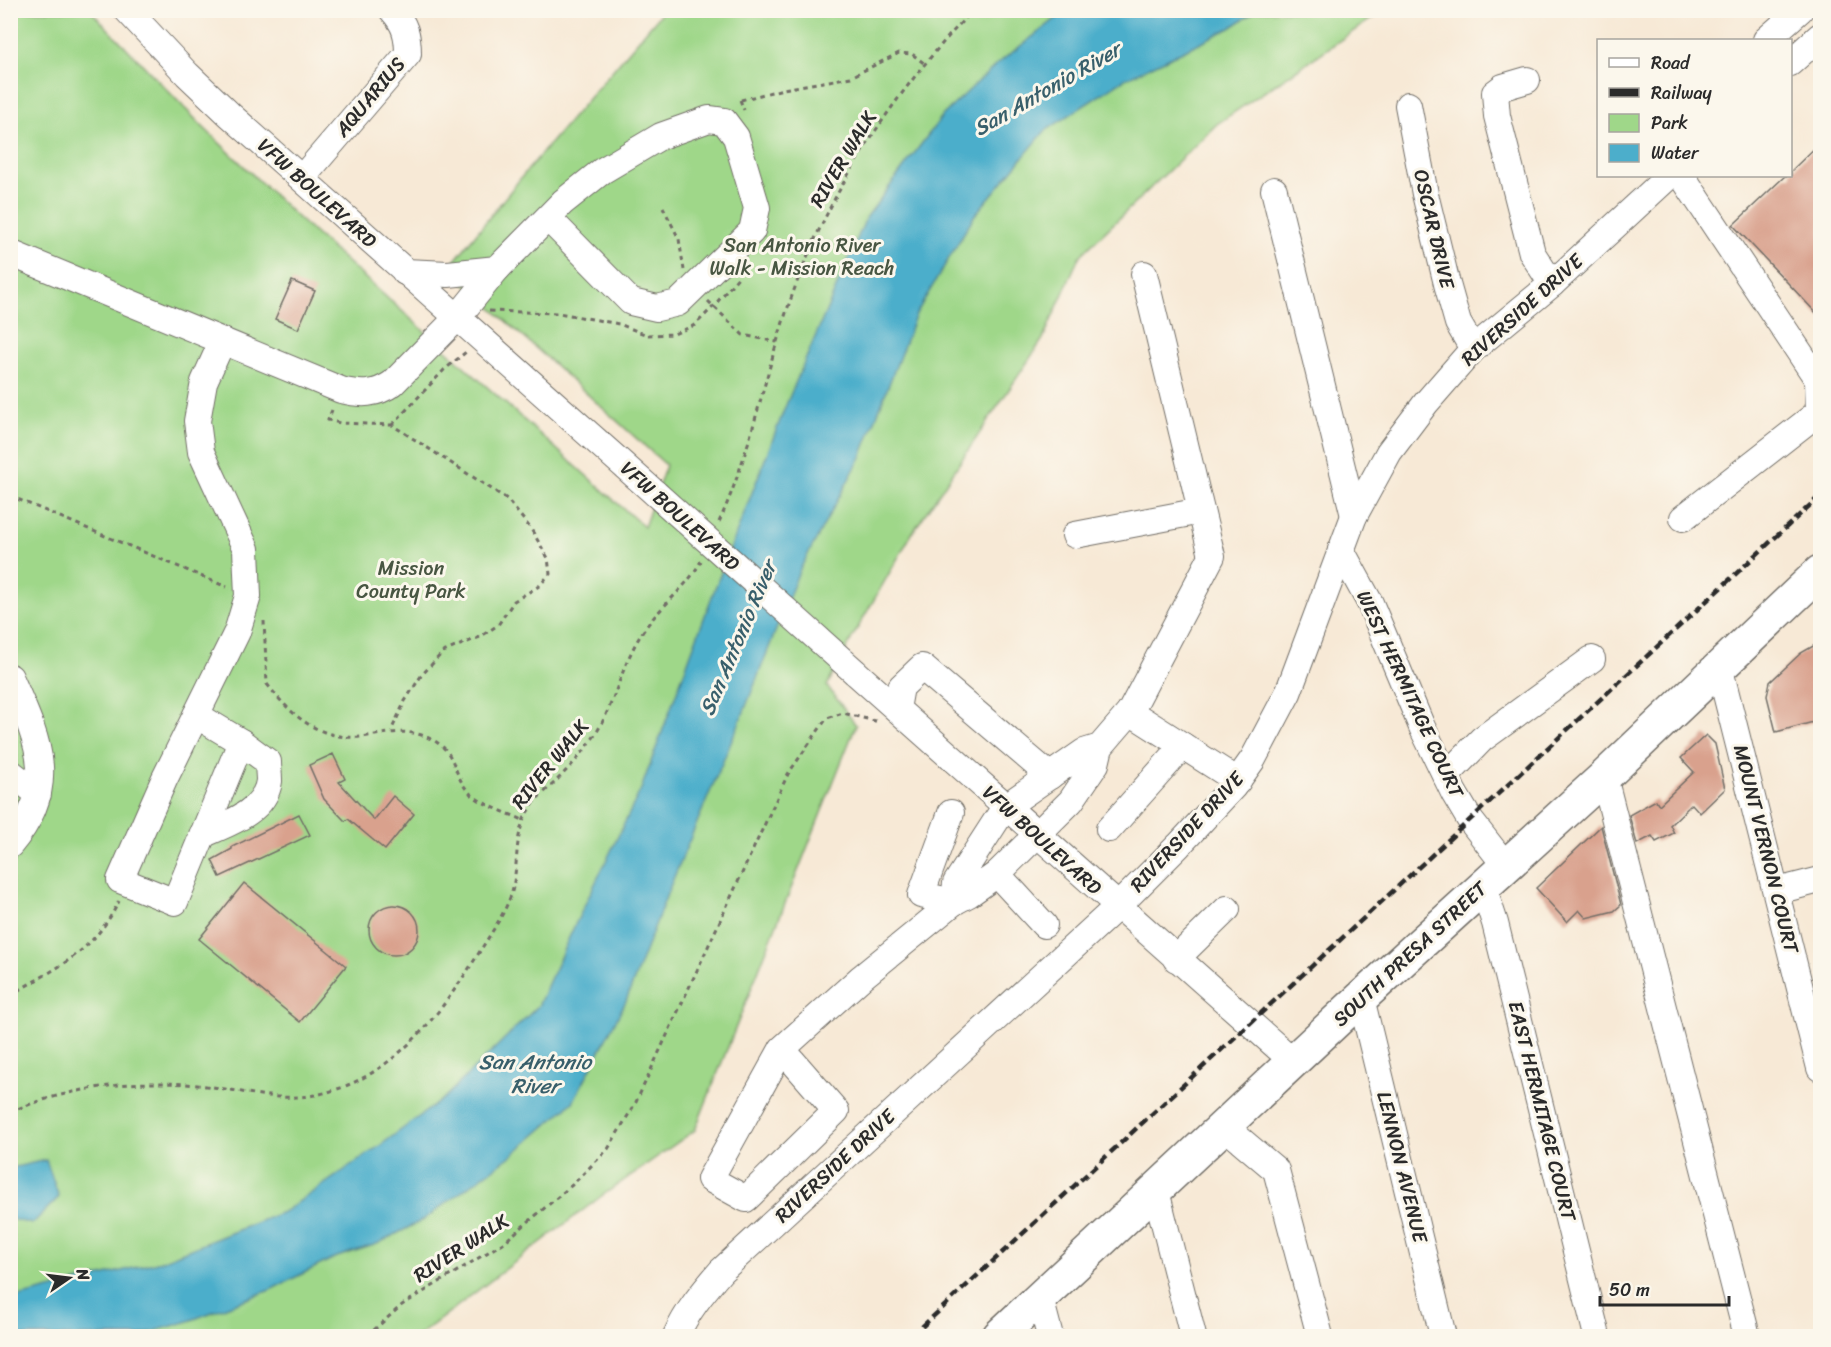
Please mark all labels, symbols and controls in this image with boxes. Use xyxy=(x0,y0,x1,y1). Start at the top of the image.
water label: San Antonio River xyxy=(966,30,1131,147)
legend xyxy=(1597,39,1792,177)
text: Road xyxy=(1651,47,1691,79)
street label: AQUARIUS xyxy=(325,49,414,146)
text: Railway xyxy=(1651,77,1713,109)
street label: RIVER WALK xyxy=(800,104,886,214)
text: Park xyxy=(1651,107,1688,139)
street label: VFW BOULEVARD xyxy=(249,129,385,257)
text: Water xyxy=(1651,137,1700,169)
street label: OSCAR DRIVE xyxy=(1403,166,1465,294)
park label: San Antonio River Walk - Mission Reach xyxy=(709,228,895,286)
street label: RIVERSIDE DRIVE xyxy=(1453,244,1593,375)
street label: VFW BOULEVARD xyxy=(612,452,748,580)
park label: Mission County Park xyxy=(356,551,466,609)
water label: San Antonio River xyxy=(688,552,789,721)
street label: WEST HERMITAGE COURT xyxy=(1346,584,1474,805)
street label: RIVER WALK xyxy=(502,711,598,817)
street label: MOUNT VERNON COURT xyxy=(1723,741,1809,959)
street label: RIVERSIDE DRIVE xyxy=(1121,762,1254,901)
street label: VFW BOULEVARD xyxy=(974,776,1110,904)
street label: SOUTH PRESA STREET xyxy=(1324,871,1497,1035)
street label: EAST HERMITAGE COURT xyxy=(1498,997,1587,1227)
water label: San Antonio River xyxy=(479,1043,594,1105)
street label: LENNON AVENUE xyxy=(1366,1088,1438,1248)
street label: RIVERSIDE DRIVE xyxy=(766,1099,905,1232)
street label: RIVER WALK xyxy=(406,1204,516,1292)
north arrow xyxy=(39,1248,99,1308)
text: N xyxy=(67,1265,99,1284)
scale bar xyxy=(1600,1269,1729,1307)
text: 50 m xyxy=(1609,1274,1650,1306)

